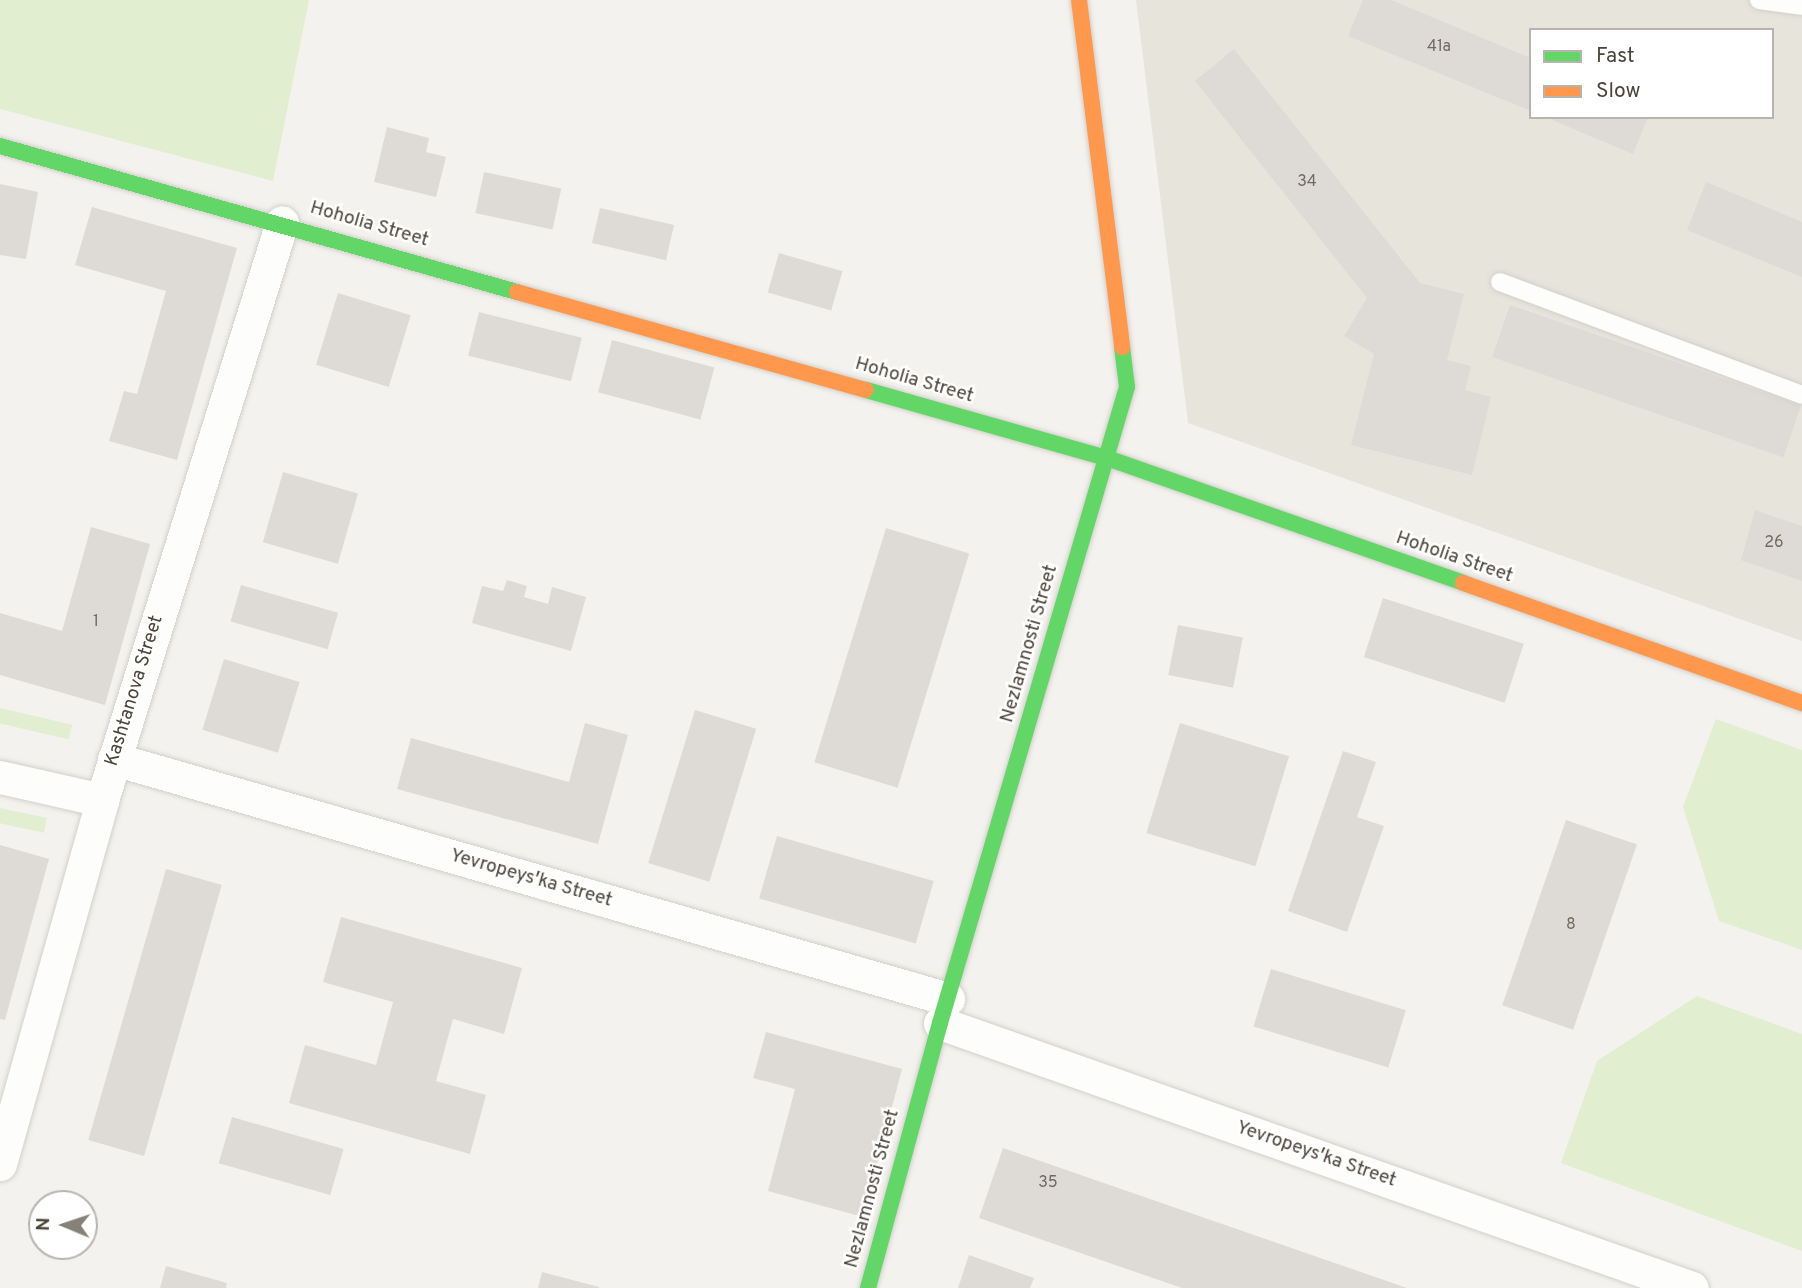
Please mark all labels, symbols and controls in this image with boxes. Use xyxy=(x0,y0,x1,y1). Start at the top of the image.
legend xyxy=(1529,28,1774,119)
house number: 41а xyxy=(1427,37,1451,57)
text: Fast xyxy=(1596,43,1635,70)
text: Slow xyxy=(1596,78,1641,105)
house number: 34 xyxy=(1297,172,1317,192)
street label: Hoholia Street xyxy=(307,197,431,253)
street label: Hoholia Street xyxy=(852,353,976,409)
street label: Hoholia Street xyxy=(1393,527,1515,589)
house number: 26 xyxy=(1764,533,1784,553)
street label: Nezlamnosti Street xyxy=(997,562,1063,726)
house number: 1 xyxy=(93,612,99,632)
street label: Kashtanova Street xyxy=(101,613,169,769)
street label: Yevropeysʹka Street xyxy=(447,845,615,913)
house number: 8 xyxy=(1566,915,1576,935)
street label: Nezlamnosti Street xyxy=(841,1107,905,1271)
street label: Yevropeysʹka Street xyxy=(1233,1117,1399,1193)
house number: 35 xyxy=(1038,1173,1058,1193)
north arrow xyxy=(28,1190,98,1260)
text: N xyxy=(32,1217,56,1232)

